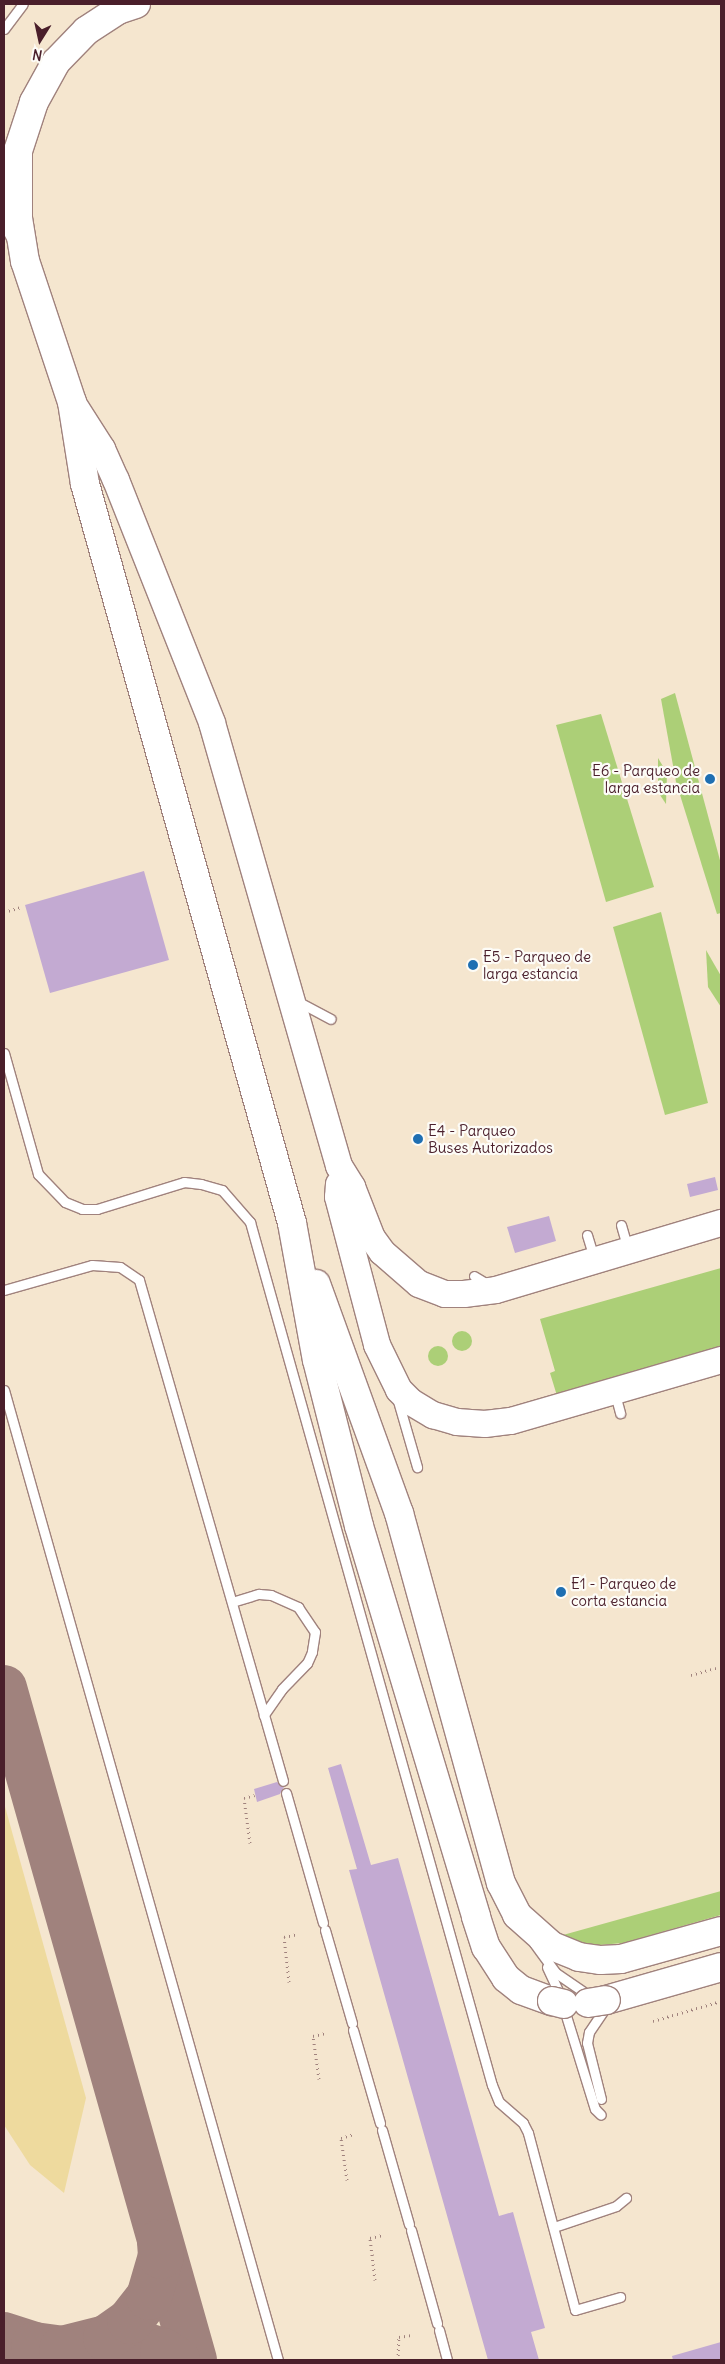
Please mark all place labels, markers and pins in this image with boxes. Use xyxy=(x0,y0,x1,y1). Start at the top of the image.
place label: E6 - Parqueo de larga estancia xyxy=(592,761,700,796)
marker: E6 - Parqueo de larga estancia xyxy=(704,773,716,785)
place label: E5 - Parqueo de larga estancia xyxy=(483,947,591,982)
marker: E5 - Parqueo de larga estancia xyxy=(467,959,479,971)
place label: E4 - Parqueo Buses Autorizados xyxy=(428,1121,553,1156)
marker: E4 - Parqueo Buses Autorizados xyxy=(412,1133,424,1145)
place label: E1 - Parqueo de corta estancia xyxy=(571,1574,676,1609)
marker: E1 - Parqueo de corta estancia xyxy=(555,1586,567,1598)

